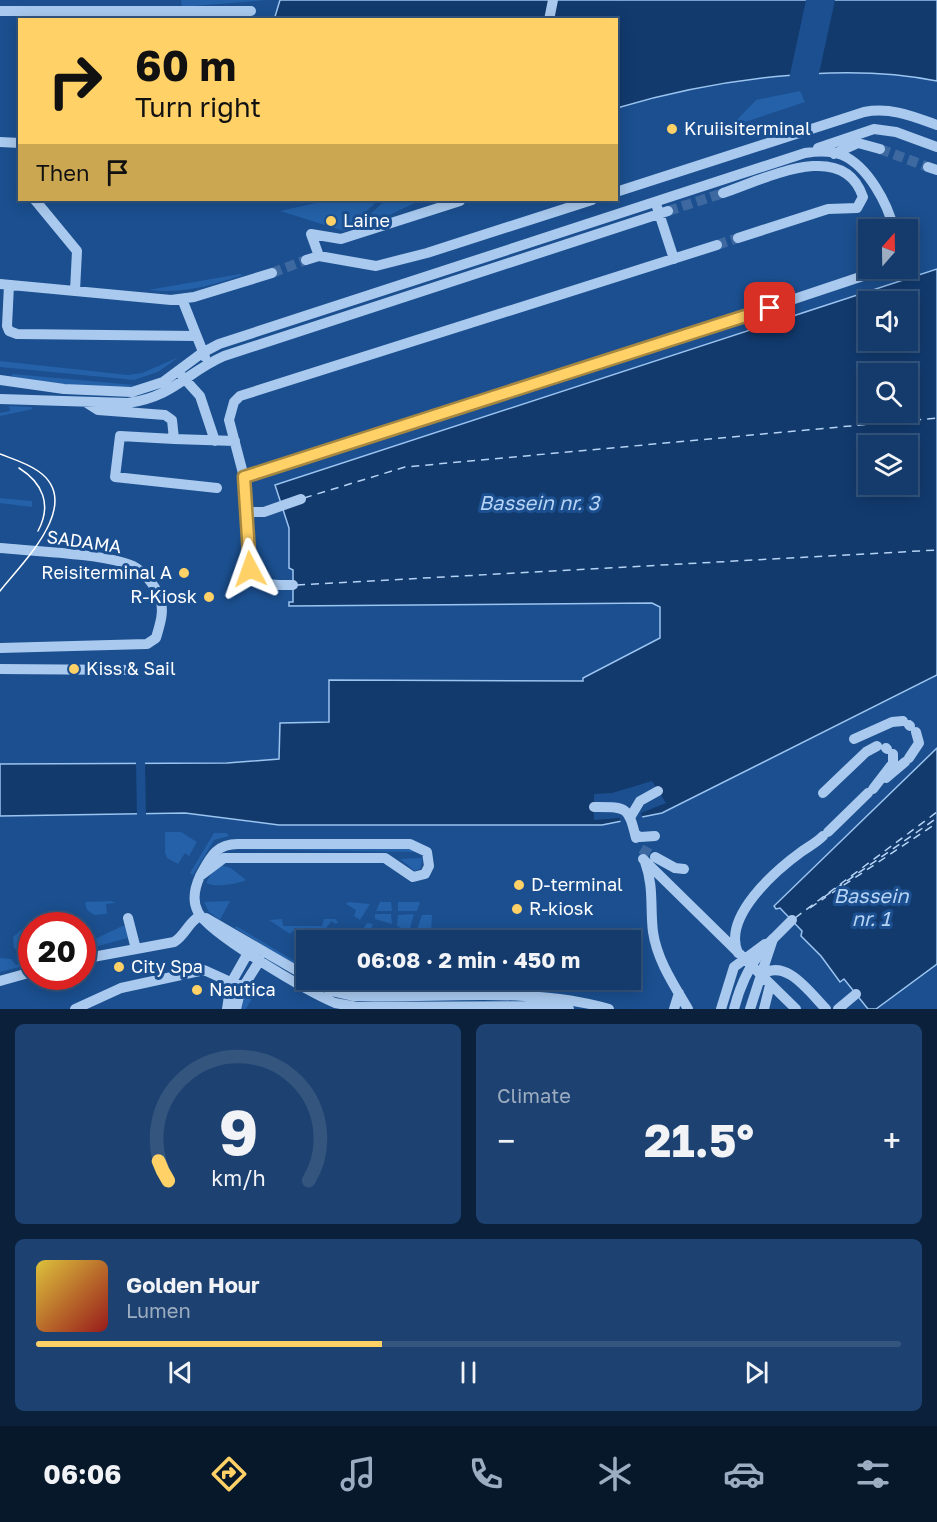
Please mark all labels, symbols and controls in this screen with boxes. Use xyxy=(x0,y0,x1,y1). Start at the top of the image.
text: 60 m xyxy=(135,40,236,90)
icon: right xyxy=(36,42,114,120)
text: Turn right xyxy=(135,91,261,123)
place label: Kruiisiterminal xyxy=(684,117,811,139)
marker: Kruiisiterminal xyxy=(665,122,679,136)
icon: arrive xyxy=(101,156,134,189)
text: Then xyxy=(36,159,89,186)
place label: Laine xyxy=(343,209,390,231)
marker: Laine xyxy=(324,214,338,228)
north arrow xyxy=(858,219,918,279)
map controls xyxy=(858,219,918,495)
pin xyxy=(744,282,795,333)
icon: arrive xyxy=(753,291,786,324)
button: sound xyxy=(858,291,918,351)
button: search xyxy=(858,363,918,423)
button: layers xyxy=(858,435,918,495)
water label: Bassein nr. 3 xyxy=(479,490,602,514)
street label: SADAMA xyxy=(45,525,123,557)
position arrow xyxy=(218,537,282,601)
place label: Reisiterminal A xyxy=(41,561,172,583)
marker: Reisiterminal A xyxy=(177,566,191,580)
place label: R-Kiosk xyxy=(130,585,197,607)
marker: R-Kiosk xyxy=(202,590,216,604)
place label: Kiss & Sail xyxy=(86,657,176,679)
marker: Kiss & Sail xyxy=(67,662,81,676)
place label: D-terminal xyxy=(531,873,623,895)
marker: D-terminal xyxy=(512,878,526,892)
water label: Bassein nr. 1 xyxy=(833,883,909,930)
place label: R-kiosk xyxy=(529,897,594,919)
marker: R-kiosk xyxy=(510,902,524,916)
speed limit sign: 20 xyxy=(18,912,96,990)
text: 06:08 · 2 min · 450 m xyxy=(357,946,580,973)
place label: City Spa xyxy=(131,955,203,977)
marker: City Spa xyxy=(112,960,126,974)
place label: Nautica xyxy=(209,978,276,1000)
marker: Nautica xyxy=(190,983,204,997)
text: Climate xyxy=(497,1083,571,1107)
text: 9 xyxy=(218,1094,258,1169)
text: 21.5° xyxy=(644,1113,754,1167)
text: − xyxy=(497,1121,515,1160)
text: + xyxy=(883,1121,901,1160)
text: km/h xyxy=(211,1165,265,1191)
text: Golden Hour xyxy=(126,1271,260,1298)
text: Lumen xyxy=(126,1298,191,1322)
icon: previous xyxy=(164,1356,197,1389)
icon: pause xyxy=(452,1356,485,1389)
icon: next xyxy=(740,1356,773,1389)
icon: directions xyxy=(208,1453,250,1495)
icon: music xyxy=(337,1453,379,1495)
icon: phone xyxy=(465,1453,507,1495)
icon: climate xyxy=(594,1453,636,1495)
icon: car xyxy=(723,1453,765,1495)
icon: filters xyxy=(852,1453,894,1495)
text: 06:06 xyxy=(43,1458,121,1490)

